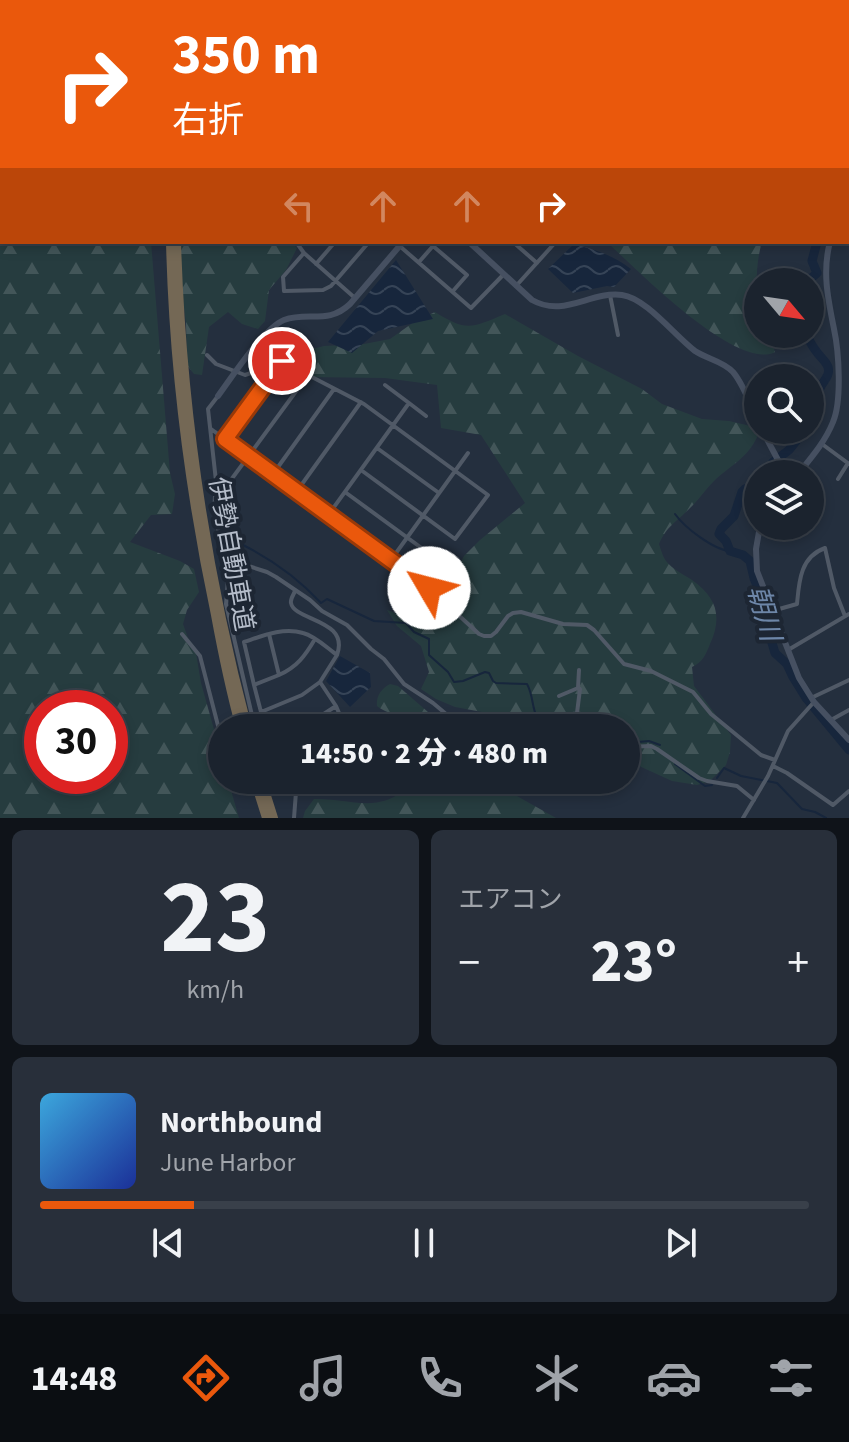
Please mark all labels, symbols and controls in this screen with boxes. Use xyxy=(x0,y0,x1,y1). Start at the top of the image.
text: 350 m xyxy=(172,16,320,95)
icon: right xyxy=(40,32,144,136)
text: 右折 xyxy=(172,95,244,146)
icon: left xyxy=(277,184,321,228)
icon: ahead xyxy=(361,184,405,228)
icon: ahead xyxy=(445,184,489,228)
icon: right xyxy=(529,184,573,228)
north arrow xyxy=(744,268,824,348)
map controls xyxy=(744,268,824,540)
pin xyxy=(248,327,316,395)
icon: arrive xyxy=(260,339,304,383)
button: search xyxy=(744,364,824,444)
button: layers xyxy=(744,460,824,540)
street label: 伊勢自動車道 xyxy=(200,474,263,634)
position arrow xyxy=(387,546,471,630)
water label: 朝川 xyxy=(737,581,791,648)
speed limit sign: 30 xyxy=(24,690,128,794)
text: 14:50 · 2 分 · 480 m xyxy=(300,732,548,775)
text: 23 xyxy=(160,845,270,993)
text: エアコン xyxy=(459,881,563,918)
text: 23° xyxy=(591,920,677,1005)
text: − xyxy=(459,932,480,995)
text: + xyxy=(787,932,809,995)
text: km/h xyxy=(186,971,244,1008)
text: Northbound xyxy=(160,1101,322,1144)
text: June Harbor xyxy=(160,1144,296,1181)
icon: previous xyxy=(146,1221,190,1265)
icon: pause xyxy=(402,1221,446,1265)
icon: next xyxy=(659,1221,703,1265)
icon: directions xyxy=(178,1350,234,1406)
icon: music xyxy=(295,1350,351,1406)
icon: phone xyxy=(412,1350,468,1406)
icon: climate xyxy=(529,1350,585,1406)
icon: car xyxy=(646,1350,702,1406)
icon: filters xyxy=(763,1350,819,1406)
text: 14:48 xyxy=(30,1353,117,1404)

